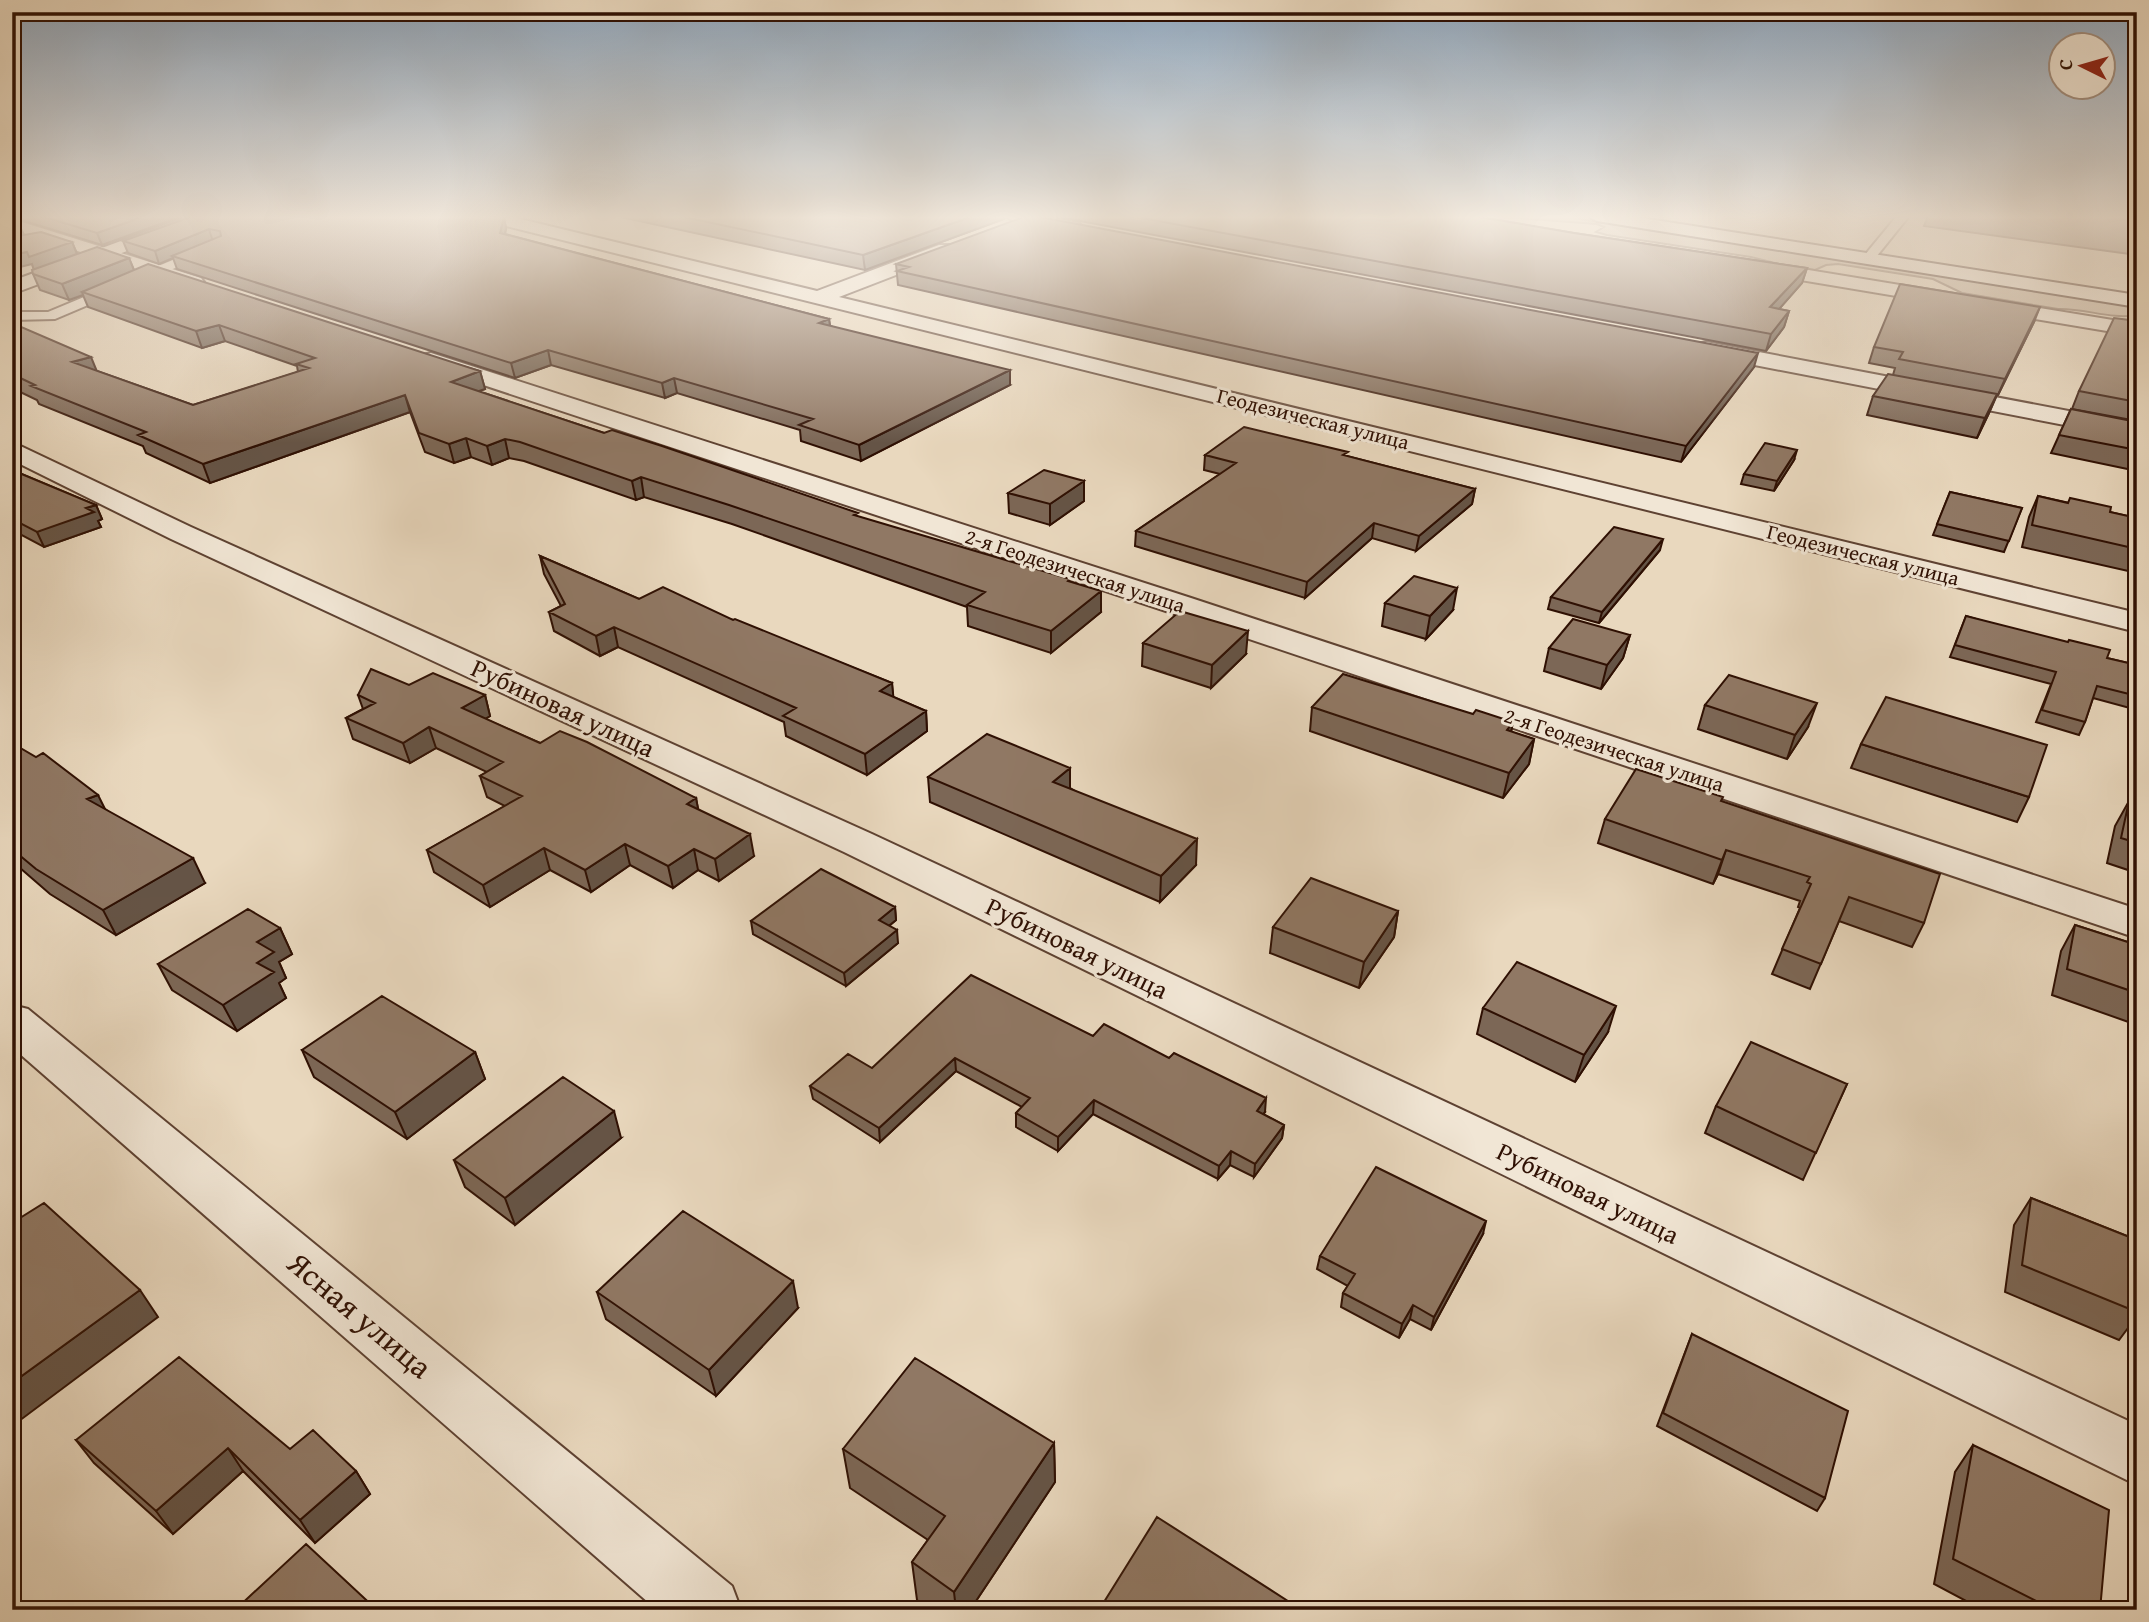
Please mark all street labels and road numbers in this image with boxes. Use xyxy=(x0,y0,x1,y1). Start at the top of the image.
street label: Геодезическая улица xyxy=(1214,380,1412,457)
street label: Геодезическая улица xyxy=(1764,516,1962,593)
street label: 2-я Геодезическая улица xyxy=(961,520,1189,621)
street label: Рубиновая улица xyxy=(465,648,662,767)
street label: 2-я Геодезическая улица xyxy=(1500,699,1728,800)
street label: Рубиновая улица xyxy=(979,887,1176,1009)
street label: Рубиновая улица xyxy=(1490,1132,1687,1254)
street label: Ясная улица xyxy=(277,1239,444,1390)

